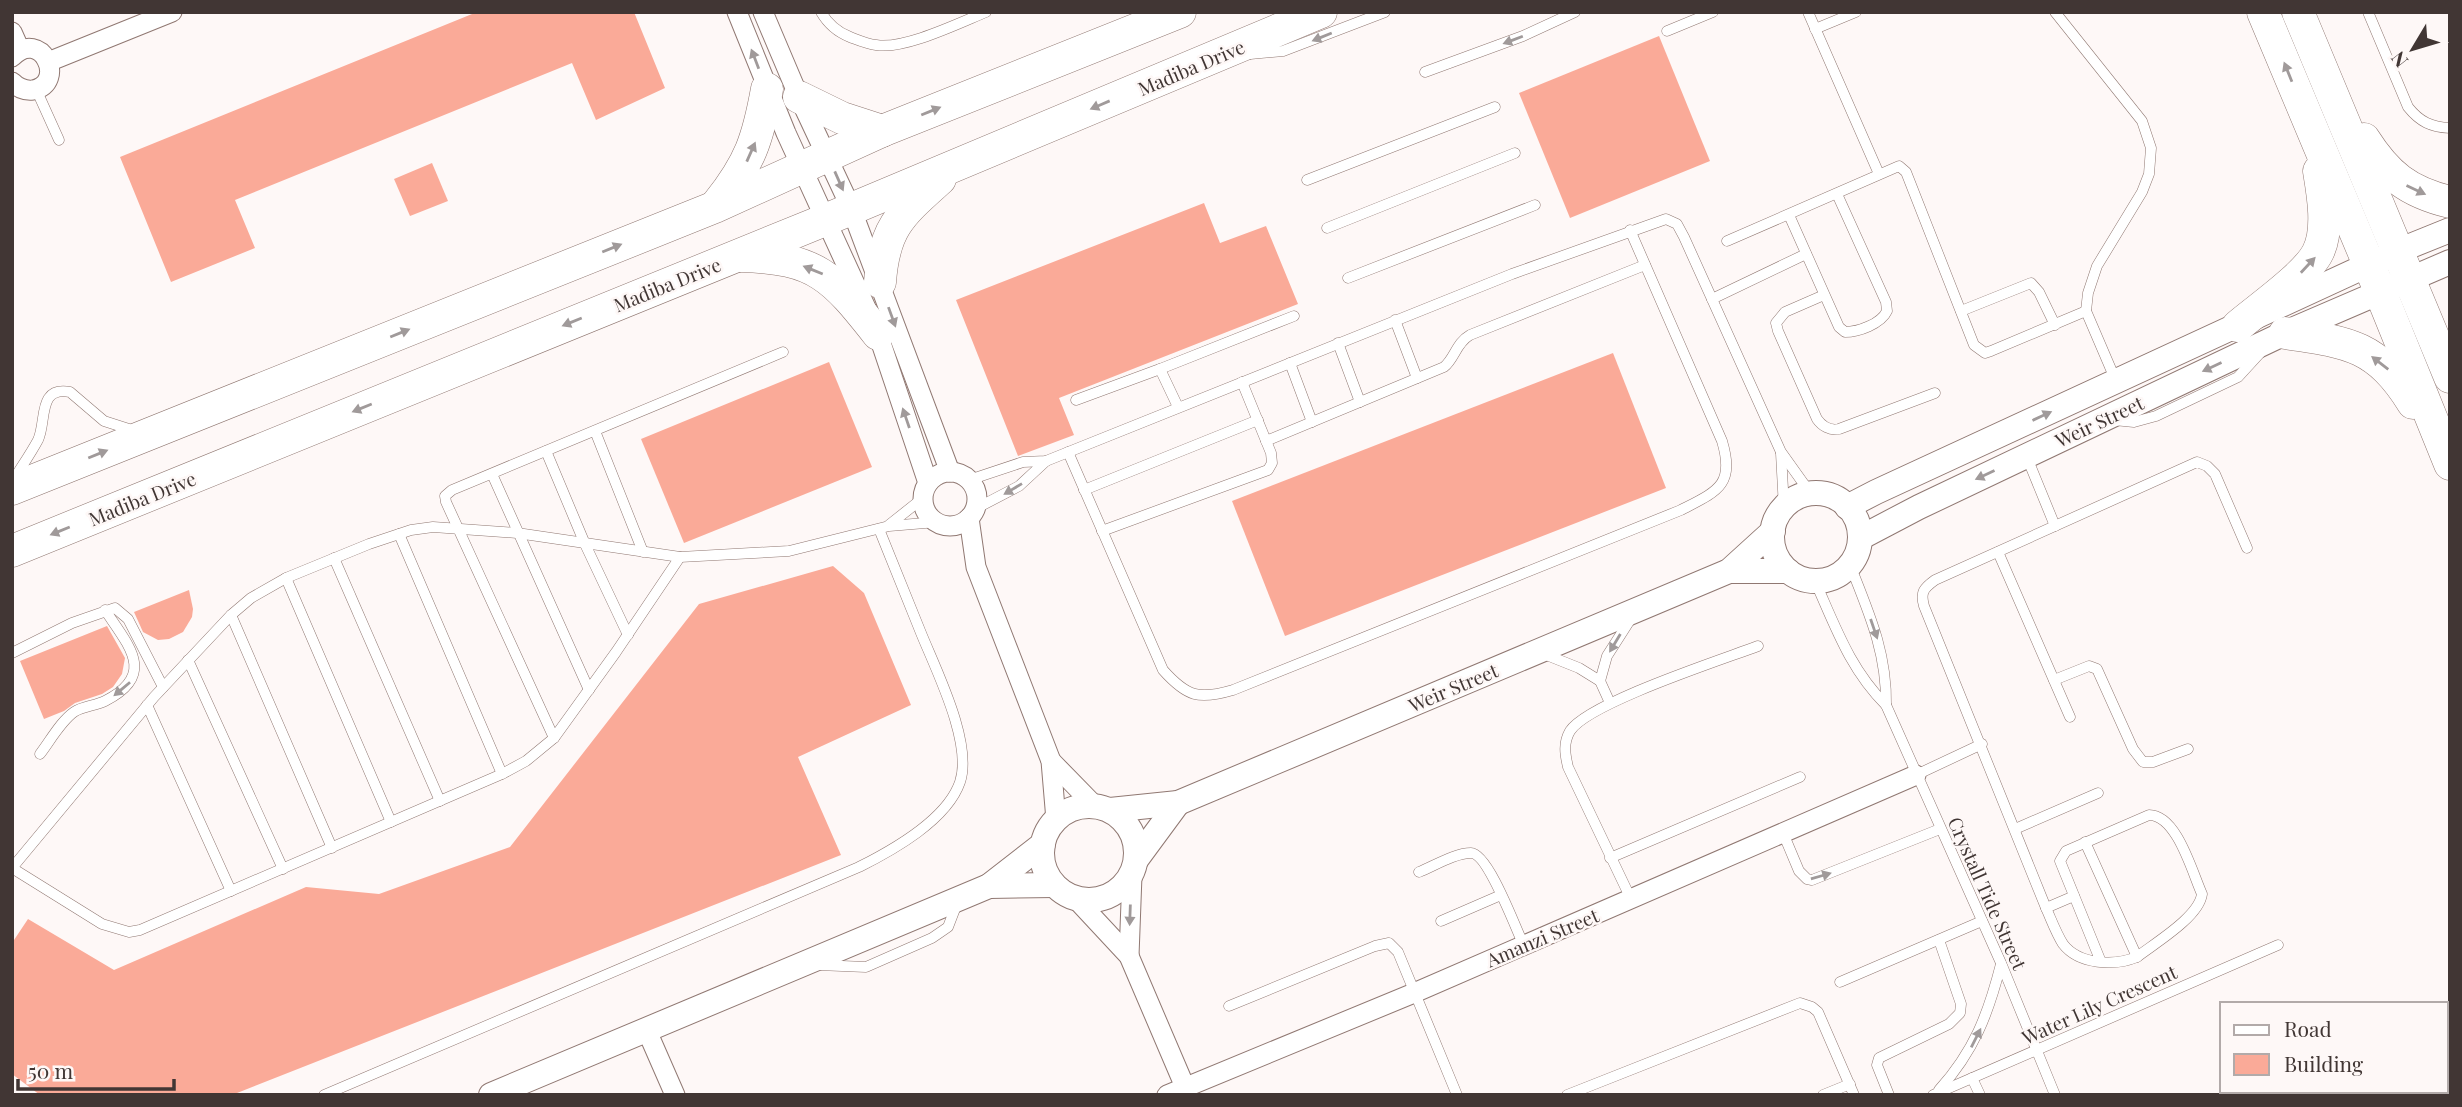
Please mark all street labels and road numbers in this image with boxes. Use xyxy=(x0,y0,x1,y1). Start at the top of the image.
street label: Madiba Drive xyxy=(1134,33,1248,101)
street label: Madiba Drive xyxy=(609,251,725,317)
street label: Weir Street xyxy=(2050,389,2148,453)
street label: Madiba Drive xyxy=(84,465,200,531)
street label: Weir Street xyxy=(1403,656,1502,718)
street label: Crystall Tide Street xyxy=(1943,813,2033,974)
street label: Amanzi Street xyxy=(1481,901,1603,973)
street label: Water Lily Crescent xyxy=(2017,958,2181,1050)

